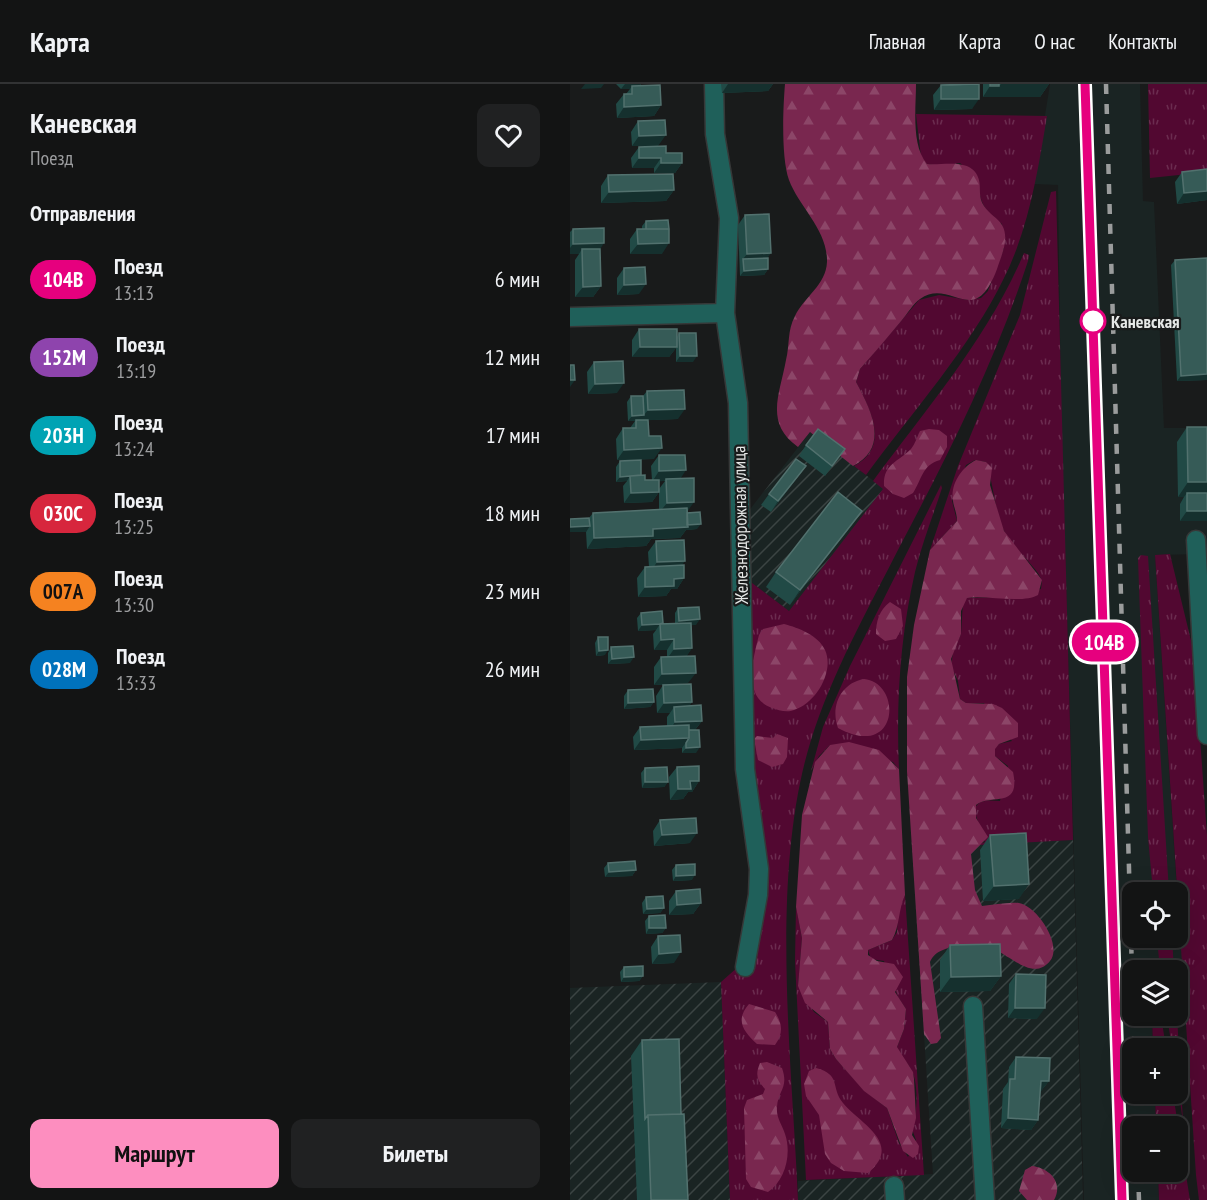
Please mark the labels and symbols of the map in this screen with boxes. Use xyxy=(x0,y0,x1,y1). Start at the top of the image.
marker: Каневская xyxy=(1080,308,1106,334)
place label: Каневская xyxy=(1111,310,1180,333)
street label: Железнодорожная улица xyxy=(727,446,753,605)
line badge: 104В xyxy=(1062,622,1146,662)

